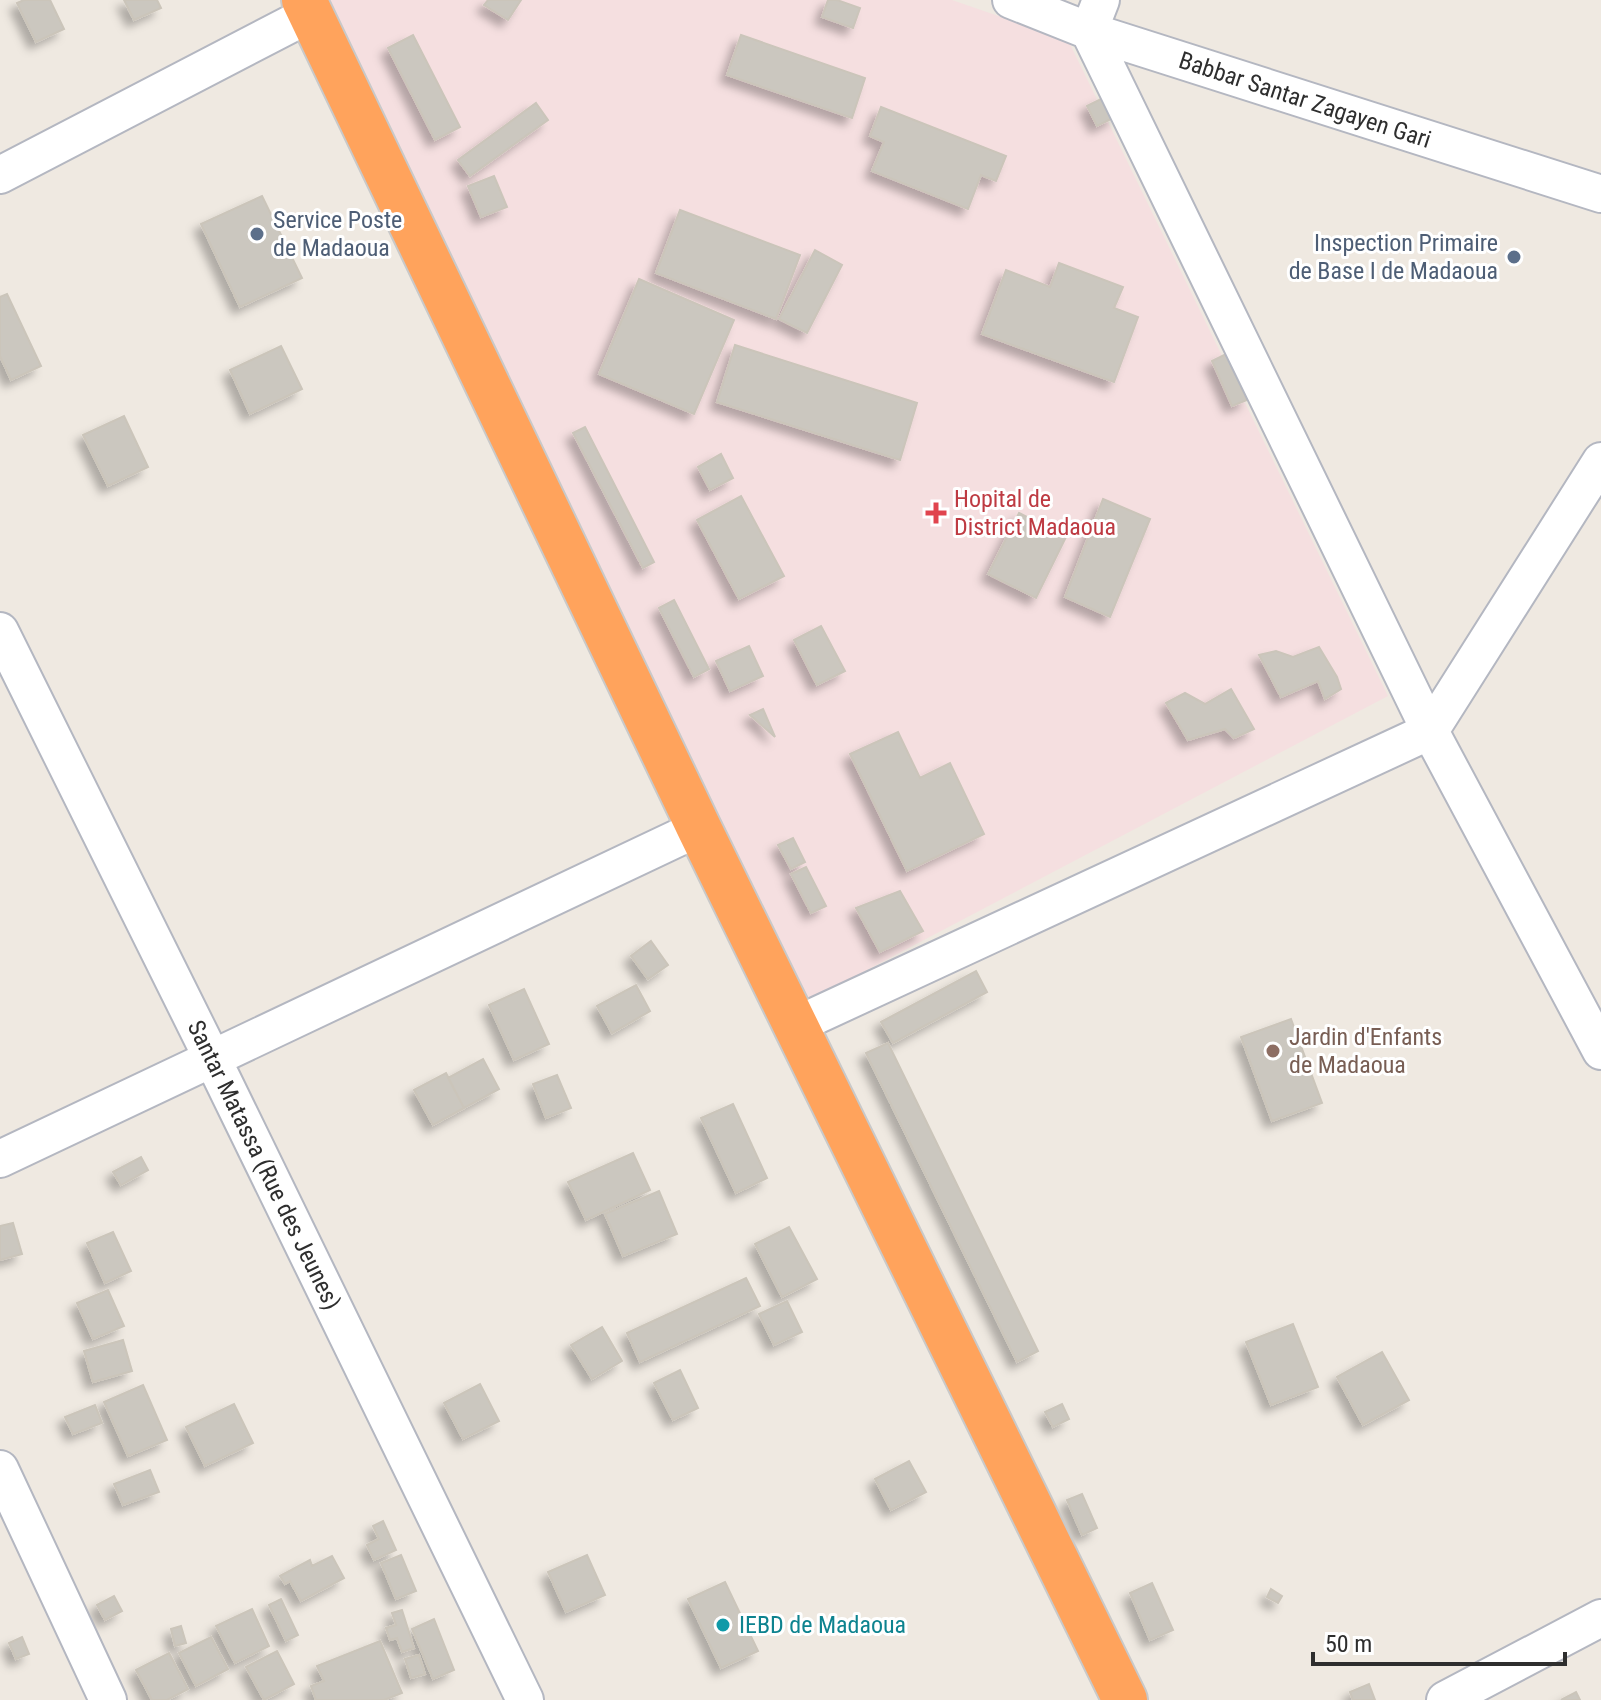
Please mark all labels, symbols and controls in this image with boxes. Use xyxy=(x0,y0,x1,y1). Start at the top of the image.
street label: Babbar Santar Zagayen Gari xyxy=(1175,46,1435,154)
place label: Service Poste de Madaoua xyxy=(273,206,402,262)
marker: Service Poste de Madaoua xyxy=(248,225,266,243)
place label: Inspection Primaire de Base I de Madaoua xyxy=(1289,229,1498,285)
marker: Inspection Primaire de Base I de Madaoua xyxy=(1505,248,1523,266)
place label: Hopital de District Madaoua xyxy=(954,485,1116,541)
marker: Hopital de District Madaoua xyxy=(925,502,947,524)
street label: Santar Matassa (Rue des Jeunes) xyxy=(182,1016,346,1314)
place label: Jardin d'Enfants de Madaoua xyxy=(1289,1023,1442,1079)
marker: Jardin d'Enfants de Madaoua xyxy=(1264,1042,1282,1060)
place label: IEBD de Madaoua xyxy=(739,1611,906,1639)
marker: IEBD de Madaoua xyxy=(714,1616,732,1634)
scale bar xyxy=(1313,1616,1565,1666)
text: 50 m xyxy=(1325,1630,1372,1658)

